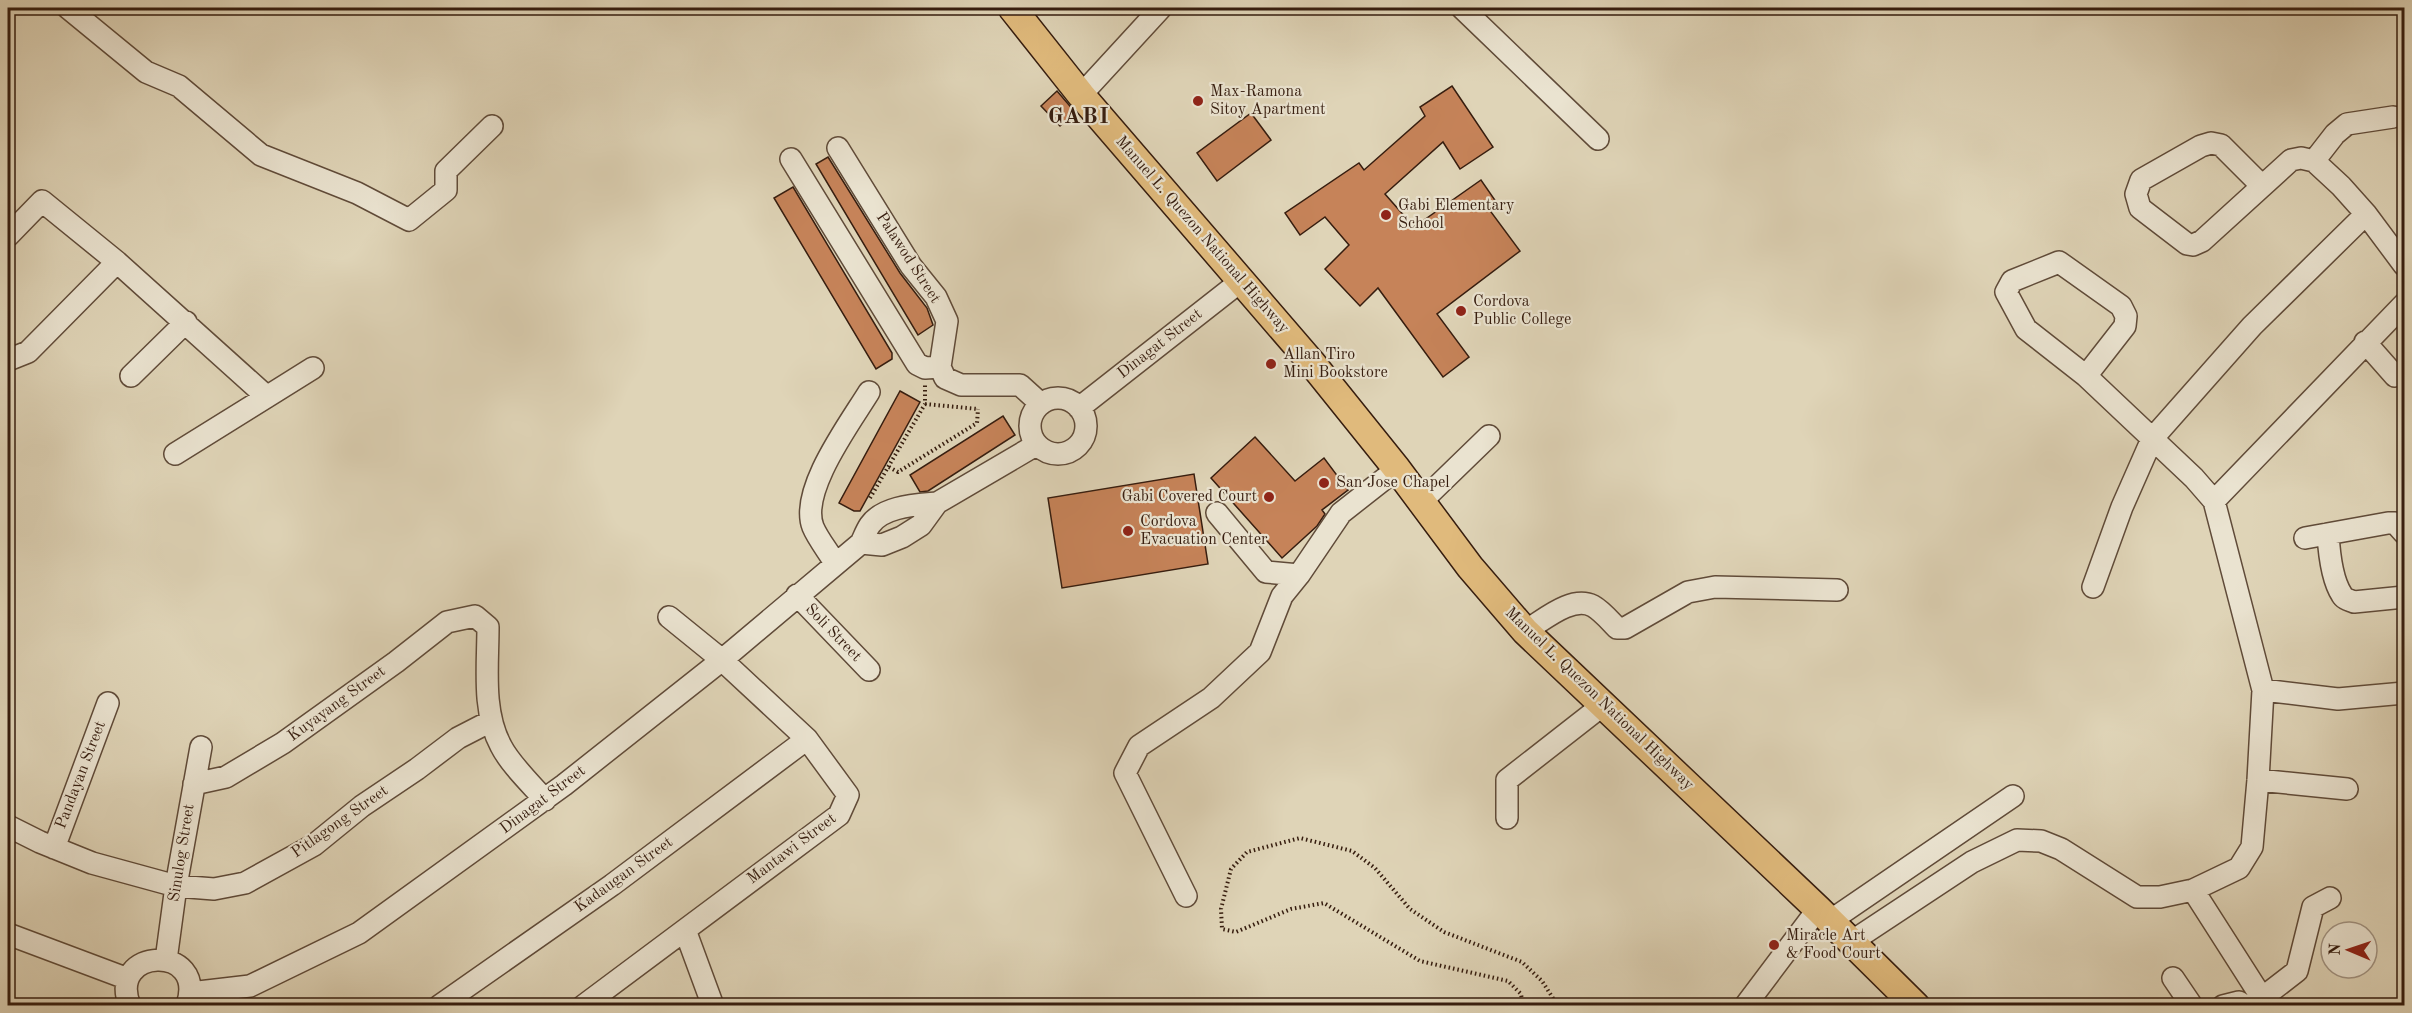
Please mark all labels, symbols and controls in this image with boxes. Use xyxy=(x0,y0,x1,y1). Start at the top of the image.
place label: Max-Ramona Sitoy Apartment xyxy=(1210,84,1326,118)
marker: Max-Ramona Sitoy Apartment xyxy=(1191,94,1205,108)
district label: GABI xyxy=(1048,106,1110,128)
street label: Manuel L. Quezon National Highway xyxy=(1112,133,1292,337)
place label: Gabi Elementary School xyxy=(1398,198,1515,232)
marker: Gabi Elementary School xyxy=(1379,208,1393,222)
street label: Palawod Street xyxy=(873,210,943,307)
place label: Cordova Public College xyxy=(1473,294,1571,328)
marker: Cordova Public College xyxy=(1454,304,1468,318)
street label: Dinagat Street xyxy=(1115,306,1206,382)
place label: Allan Tiro Mini Bookstore xyxy=(1283,347,1388,381)
marker: Allan Tiro Mini Bookstore xyxy=(1264,357,1278,371)
place label: San Jose Chapel xyxy=(1336,475,1450,491)
marker: San Jose Chapel xyxy=(1317,476,1331,490)
place label: Gabi Covered Court xyxy=(1121,489,1257,505)
marker: Gabi Covered Court xyxy=(1262,490,1276,504)
place label: Cordova Evacuation Center xyxy=(1140,514,1268,548)
marker: Cordova Evacuation Center xyxy=(1121,524,1135,538)
street label: Soli Street xyxy=(802,601,865,665)
street label: Manuel L. Quezon National Highway xyxy=(1502,605,1697,794)
street label: Kuyayang Street xyxy=(285,663,389,745)
street label: Pandayan Street xyxy=(53,718,109,831)
street label: Dinagat Street xyxy=(497,763,589,837)
street label: Pitlagong Street xyxy=(289,783,392,861)
street label: Sinulog Street xyxy=(166,802,198,903)
street label: Mantawi Street xyxy=(745,810,840,887)
street label: Kadaugan Street xyxy=(572,834,676,916)
north arrow xyxy=(2319,920,2379,980)
place label: Miracle Art & Food Court xyxy=(1786,928,1881,962)
marker: Miracle Art & Food Court xyxy=(1767,938,1781,952)
text: N xyxy=(2328,942,2344,956)

